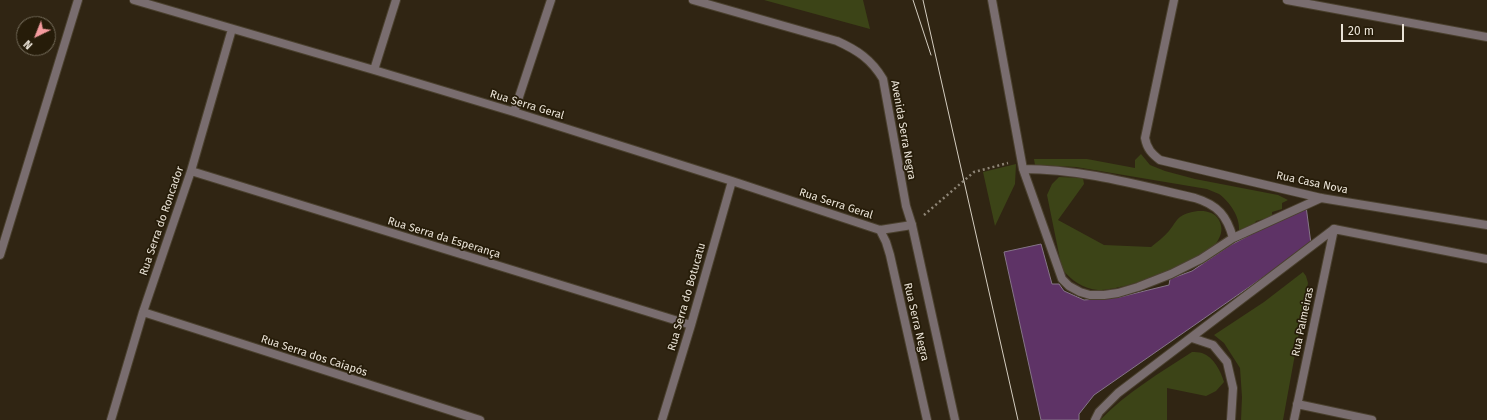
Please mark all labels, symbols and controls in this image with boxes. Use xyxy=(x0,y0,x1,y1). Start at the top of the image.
north arrow xyxy=(16,16,56,56)
scale bar xyxy=(1343,16,1406,42)
text: 20 m xyxy=(1348,24,1374,38)
text: N xyxy=(21,37,35,52)
street label: Avenida Serra Negra xyxy=(888,79,918,181)
street label: Rua Serra Geral xyxy=(488,87,566,123)
street label: Rua Serra do Roncador xyxy=(137,165,187,277)
street label: Rua Casa Nova xyxy=(1275,169,1349,197)
street label: Rua Serra Geral xyxy=(797,186,875,222)
street label: Rua Serra da Esperança xyxy=(386,215,502,261)
street label: Rua Serra do Botucatu xyxy=(665,241,709,353)
street label: Rua Serra Negra xyxy=(901,282,931,362)
street label: Rua Palmeiras xyxy=(1289,286,1317,358)
street label: Rua Serra dos Caiapós xyxy=(259,333,369,379)

